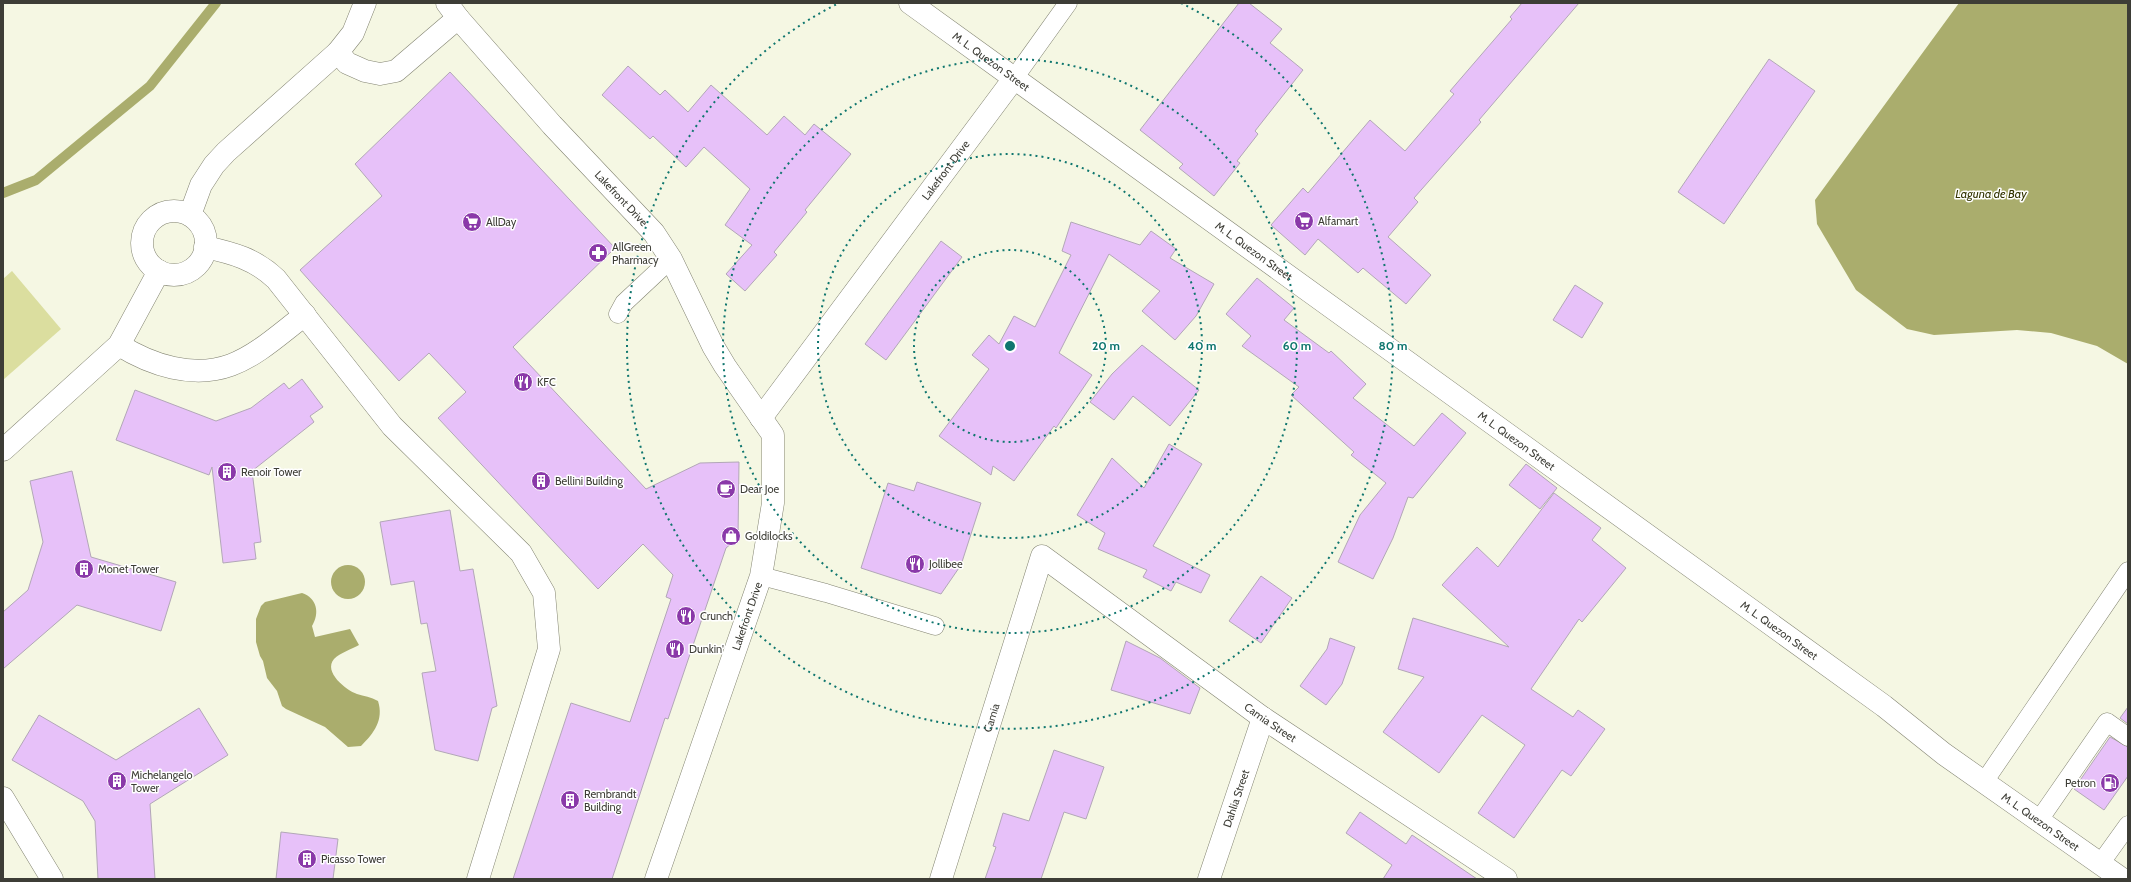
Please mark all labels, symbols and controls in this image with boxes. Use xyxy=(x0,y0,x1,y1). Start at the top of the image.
street label: M. L. Quezon Street xyxy=(950,29,1033,94)
street label: Lakefront Drive xyxy=(919,137,973,203)
street label: Lakefront Drive xyxy=(592,168,651,229)
water label: Laguna de Bay xyxy=(1955,186,2027,201)
supermarket icon: Alfamart xyxy=(1293,210,1315,232)
supermarket icon: AllDay xyxy=(461,211,483,233)
place label: Alfamart xyxy=(1318,214,1359,228)
place label: AllDay xyxy=(486,215,517,229)
street label: M. L. Quezon Street xyxy=(1212,219,1295,284)
place label: AllGreen Pharmacy xyxy=(612,240,659,267)
pharmacy icon: AllGreen Pharmacy xyxy=(587,242,609,264)
text: 20 m xyxy=(1092,338,1120,353)
text: 40 m xyxy=(1187,338,1217,353)
text: 60 m xyxy=(1283,338,1311,353)
text: 80 m xyxy=(1379,338,1407,353)
centre of rings xyxy=(1003,339,1017,353)
restaurant icon: KFC xyxy=(512,371,534,393)
place label: KFC xyxy=(537,375,556,389)
street label: M. L. Quezon Street xyxy=(1475,408,1558,474)
building icon: Renoir Tower xyxy=(216,461,238,483)
place label: Renoir Tower xyxy=(241,465,302,479)
building icon: Bellini Building xyxy=(530,470,552,492)
place label: Bellini Building xyxy=(555,474,623,488)
cafe icon: Dear Joe xyxy=(715,478,737,500)
place label: Dear Joe xyxy=(740,482,779,496)
shop icon: Goldilocks xyxy=(720,525,742,547)
place label: Goldilocks xyxy=(745,529,793,543)
restaurant icon: Jollibee xyxy=(904,553,926,575)
place label: Jollibee xyxy=(928,557,963,571)
building icon: Monet Tower xyxy=(73,558,95,580)
place label: Monet Tower xyxy=(98,562,159,576)
street label: Lakefront Drive xyxy=(729,580,765,652)
street label: M. L. Quezon Street xyxy=(1738,598,1821,663)
restaurant icon: Crunch xyxy=(675,605,697,627)
place label: Crunch xyxy=(700,609,733,623)
restaurant icon: Dunkin' xyxy=(664,638,686,660)
place label: Dunkin' xyxy=(689,642,724,656)
street label: Camia Street xyxy=(1242,700,1299,745)
street label: Camia xyxy=(980,701,1003,734)
street label: Dahlia Street xyxy=(1220,767,1252,829)
place label: Michelangelo Tower xyxy=(131,768,192,795)
building icon: Michelangelo Tower xyxy=(106,770,128,792)
fuel station icon: Petron xyxy=(2099,772,2121,794)
place label: Petron xyxy=(2065,776,2096,790)
place label: Rembrandt Building xyxy=(584,787,637,814)
building icon: Rembrandt Building xyxy=(559,789,581,811)
street label: M. L. Quezon Street xyxy=(1999,790,2082,854)
building icon: Picasso Tower xyxy=(296,848,318,870)
place label: Picasso Tower xyxy=(321,852,386,866)

